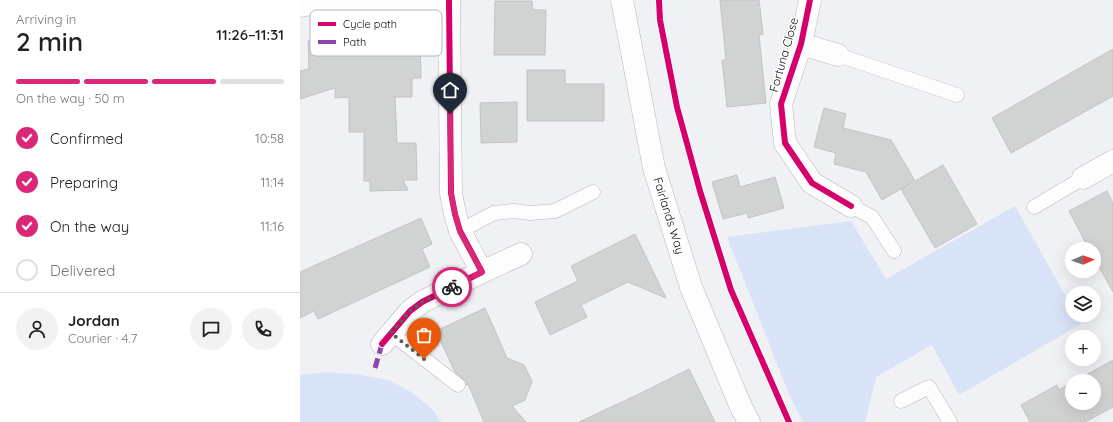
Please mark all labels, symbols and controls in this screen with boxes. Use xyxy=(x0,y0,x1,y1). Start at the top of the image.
legend xyxy=(310,10,442,56)
text: Arriving in xyxy=(16,11,76,27)
street label: Fortuna Close xyxy=(766,16,801,94)
text: Cycle path xyxy=(343,17,397,31)
text: 2 min xyxy=(16,25,83,58)
text: 11:26–11:31 xyxy=(216,25,284,44)
text: Path xyxy=(343,35,366,49)
pin xyxy=(433,73,467,114)
icon: home xyxy=(439,79,461,101)
text: On the way · 50 m xyxy=(16,90,125,106)
icon: check xyxy=(16,127,38,149)
text: Confirmed xyxy=(50,129,123,148)
text: 10:58 xyxy=(255,130,284,146)
icon: check xyxy=(16,171,38,193)
text: Preparing xyxy=(50,173,118,192)
text: 11:14 xyxy=(260,174,284,190)
street label: Fairlands Way xyxy=(650,175,688,256)
icon: check xyxy=(16,215,38,237)
text: On the way xyxy=(50,217,129,236)
text: 11:16 xyxy=(260,218,284,234)
north arrow xyxy=(1065,242,1101,278)
map controls xyxy=(1065,242,1101,410)
text: Delivered xyxy=(50,261,115,280)
courier xyxy=(432,267,472,307)
icon: bike xyxy=(441,276,463,298)
button: layers xyxy=(1065,286,1101,322)
button: person xyxy=(16,308,58,350)
button: chat xyxy=(190,308,232,350)
button: phone xyxy=(242,308,284,350)
text: Jordan xyxy=(68,311,120,330)
pin xyxy=(407,318,441,359)
icon: bag xyxy=(413,324,435,346)
text: Courier · 4.7 xyxy=(68,330,137,346)
button: + xyxy=(1065,330,1101,366)
button: − xyxy=(1065,374,1101,410)

